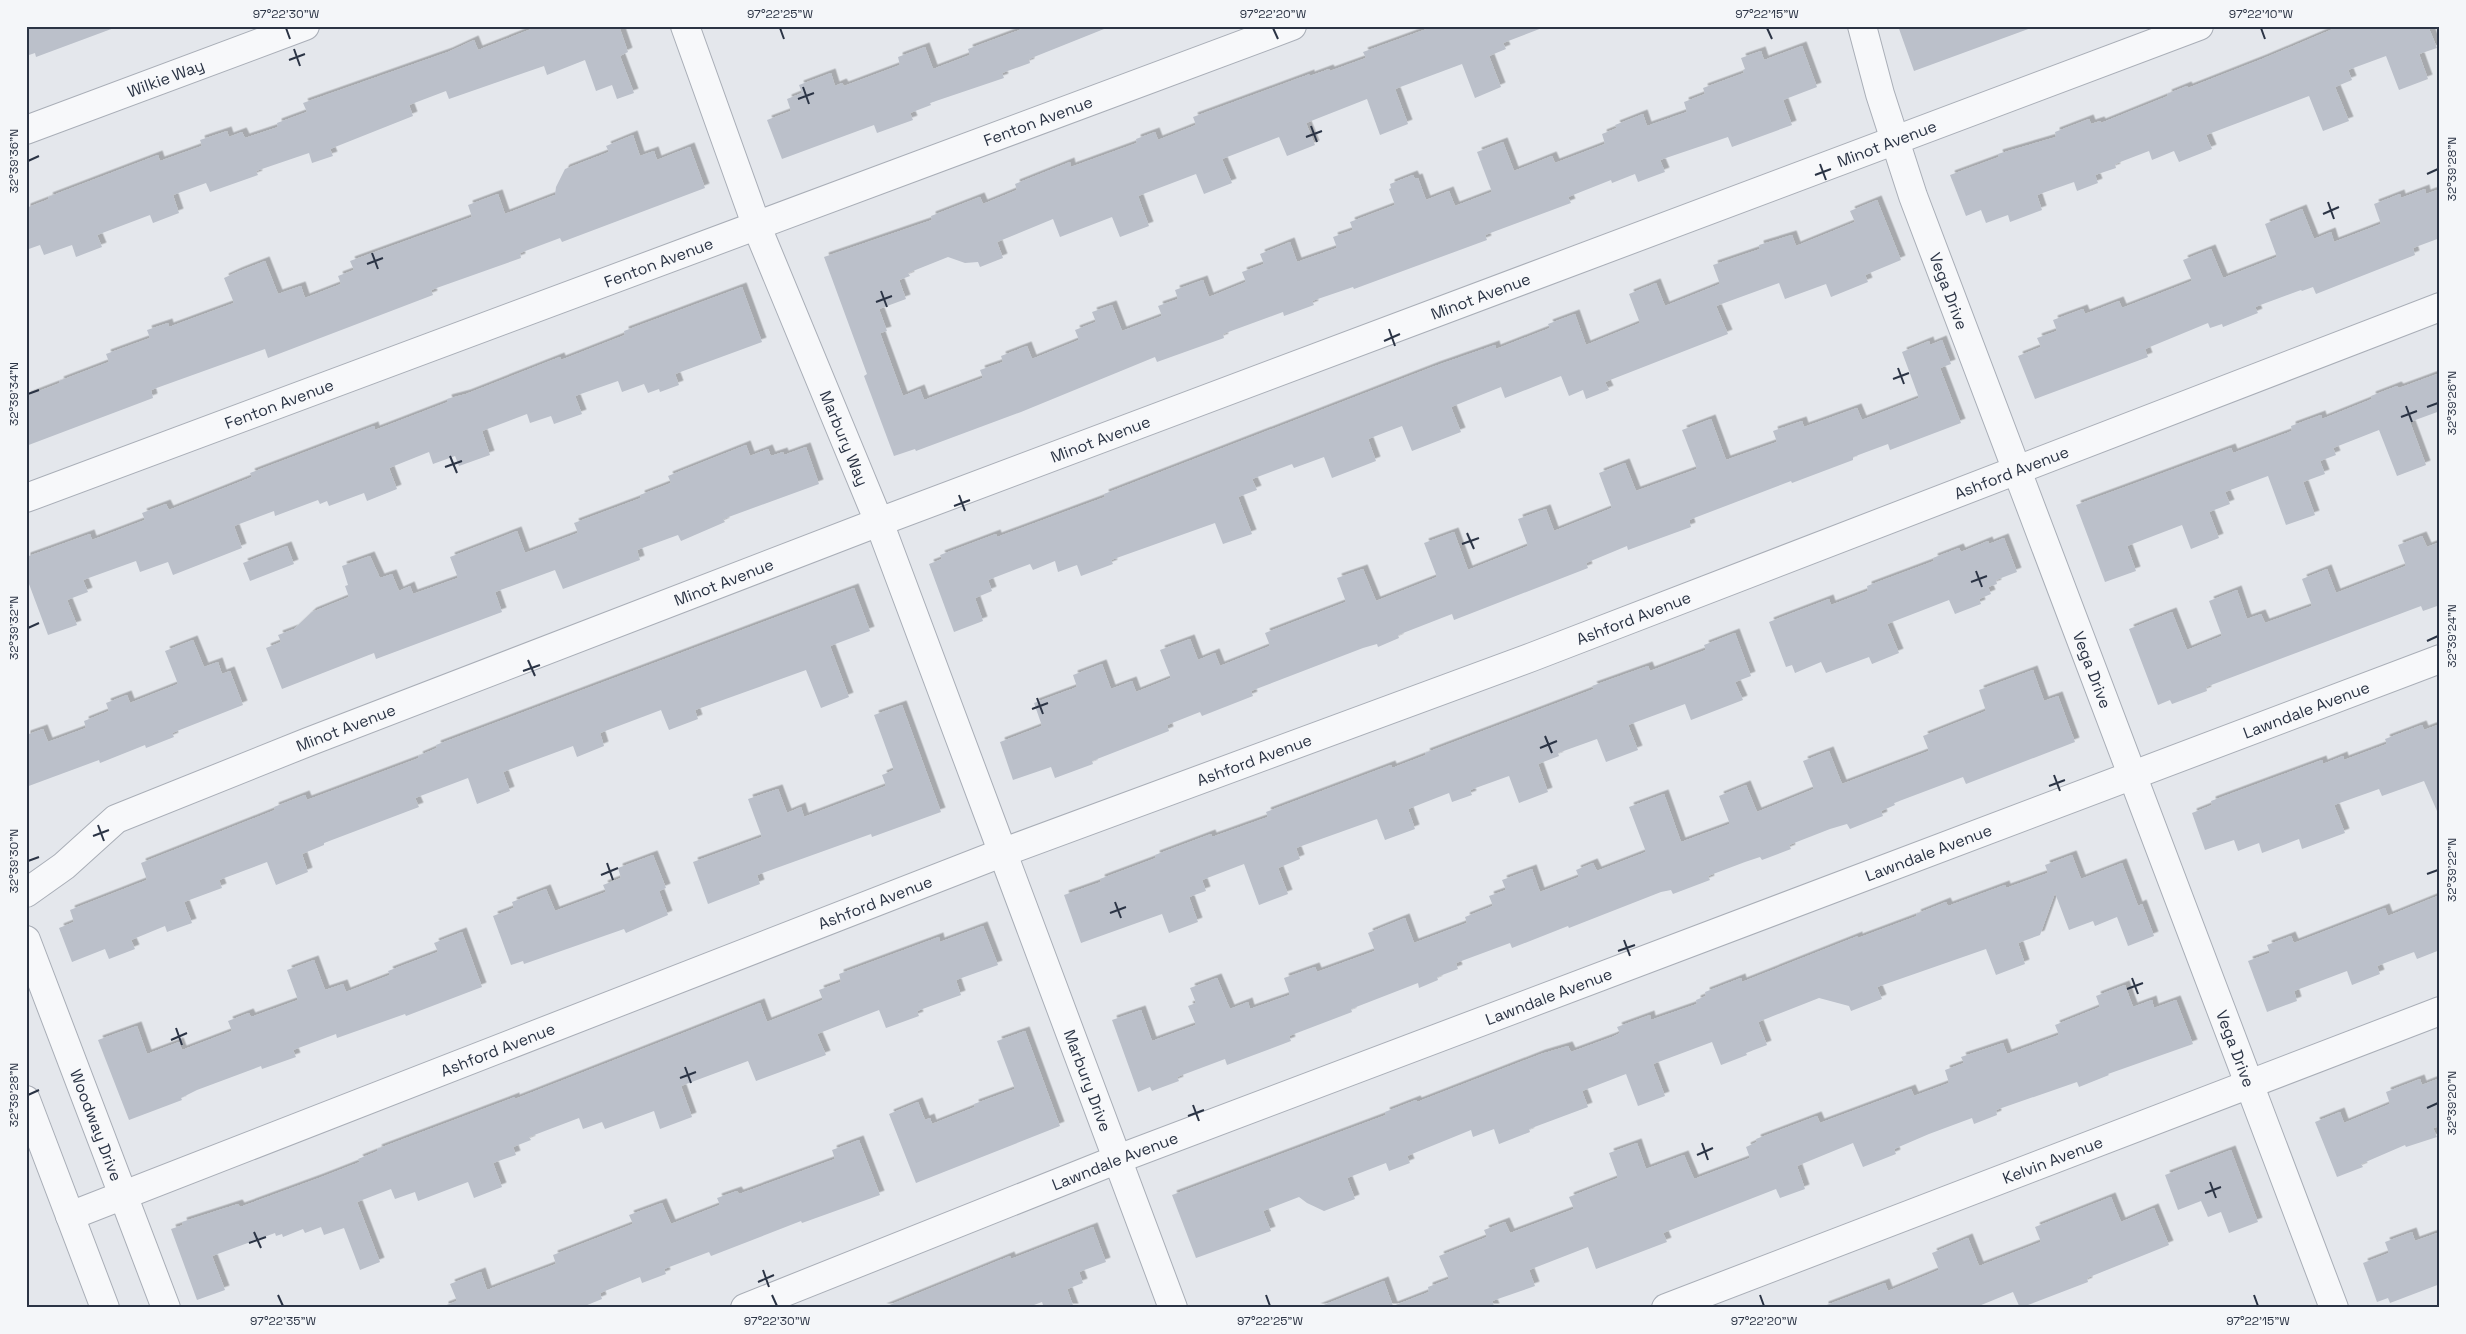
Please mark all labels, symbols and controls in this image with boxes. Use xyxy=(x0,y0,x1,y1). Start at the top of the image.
text: 97°22'30"W xyxy=(253,6,320,22)
text: 97°22'25"W xyxy=(747,6,813,22)
text: 97°22'20"W xyxy=(1240,6,1307,22)
text: 97°22'15"W xyxy=(1735,6,1799,22)
text: 97°22'10"W xyxy=(2229,6,2294,22)
street label: Wilkie Way xyxy=(124,55,207,102)
street label: Fenton Avenue xyxy=(981,91,1096,151)
street label: Minot Avenue xyxy=(1834,116,1940,172)
text: 32°39'36"N xyxy=(6,129,22,193)
text: 32°39'28"N xyxy=(2444,137,2460,201)
street label: Fenton Avenue xyxy=(601,233,716,293)
street label: Vega Drive xyxy=(1924,250,1973,333)
street label: Minot Avenue xyxy=(1428,268,1533,325)
text: 32°39'34"N xyxy=(6,362,22,426)
text: 32°39'26"N xyxy=(2444,371,2460,435)
street label: Fenton Avenue xyxy=(222,374,337,434)
street label: Marbury Way xyxy=(815,387,873,489)
street label: Minot Avenue xyxy=(1048,411,1153,468)
street label: Ashford Avenue xyxy=(1951,441,2072,504)
street label: Minot Avenue xyxy=(671,554,777,611)
street label: Ashford Avenue xyxy=(1573,587,1694,650)
text: 32°39'32"N xyxy=(6,596,22,660)
text: 32°39'24"N xyxy=(2444,604,2460,668)
street label: Vega Drive xyxy=(2068,628,2116,711)
street label: Lawndale Avenue xyxy=(2240,677,2373,744)
street label: Minot Avenue xyxy=(293,699,399,757)
street label: Ashford Avenue xyxy=(1194,729,1315,791)
street label: Lawndale Avenue xyxy=(1862,819,1995,886)
text: 32°39'30"N xyxy=(6,829,22,893)
text: 32°39'22"N xyxy=(2444,838,2460,902)
street label: Ashford Avenue xyxy=(815,871,936,935)
street label: Lawndale Avenue xyxy=(1482,963,1615,1030)
street label: Vega Drive xyxy=(2211,1007,2259,1090)
street label: Ashford Avenue xyxy=(438,1018,558,1082)
street label: Marbury Drive xyxy=(1059,1027,1116,1135)
text: 32°39'28"N xyxy=(6,1063,22,1127)
street label: Woodway Drive xyxy=(65,1066,127,1184)
text: 32°39'20"N xyxy=(2444,1071,2460,1135)
street label: Lawndale Avenue xyxy=(1049,1127,1181,1195)
street label: Kelvin Avenue xyxy=(2000,1131,2106,1189)
text: 97°22'35"W xyxy=(250,1313,316,1329)
text: 97°22'30"W xyxy=(744,1313,811,1329)
text: 97°22'25"W xyxy=(1237,1313,1303,1329)
text: 97°22'20"W xyxy=(1731,1313,1798,1329)
text: 97°22'15"W xyxy=(2226,1313,2290,1329)

